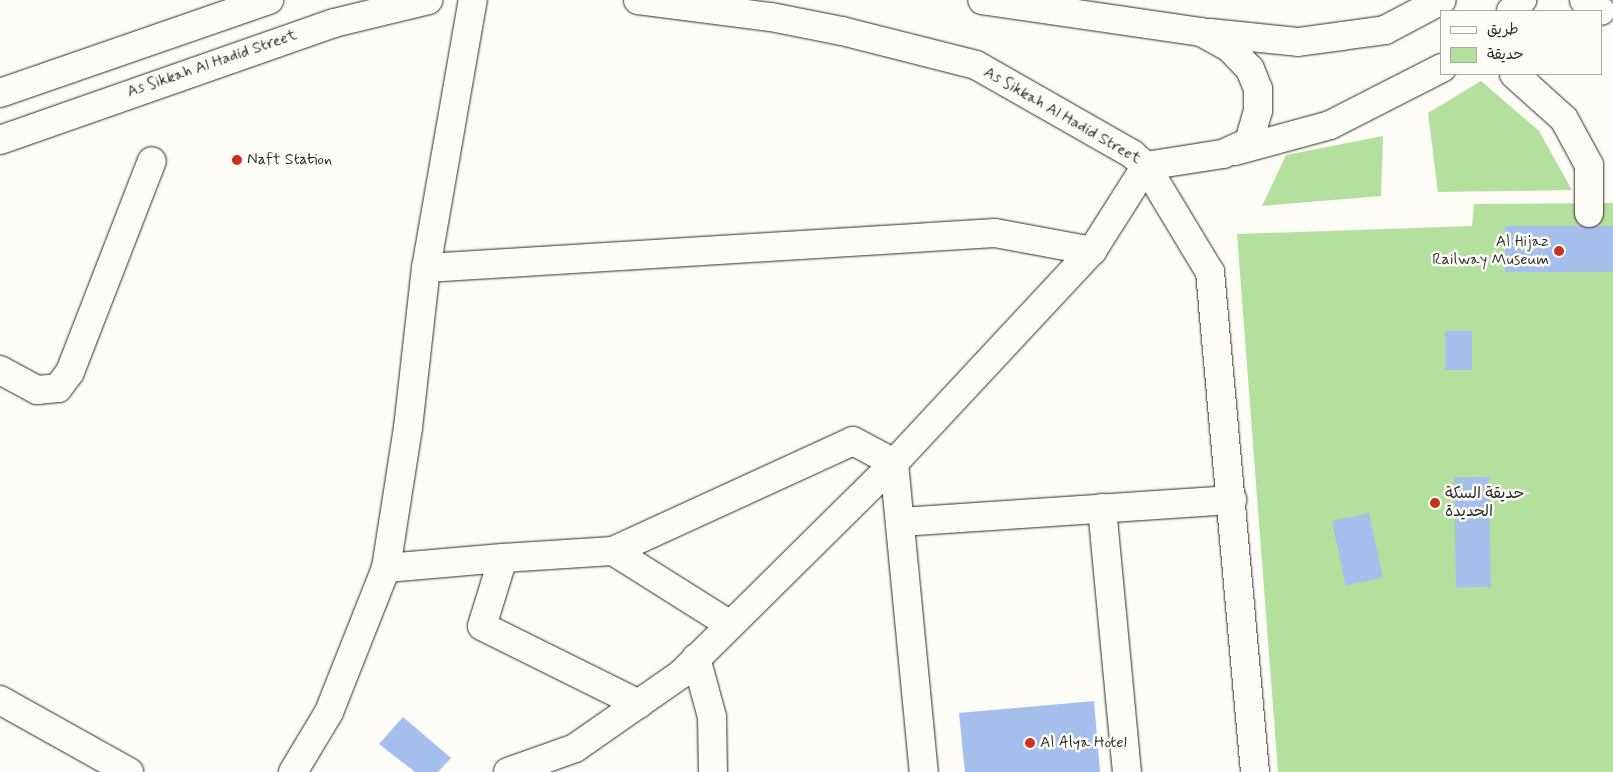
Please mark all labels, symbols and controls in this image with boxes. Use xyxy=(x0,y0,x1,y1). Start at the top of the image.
legend xyxy=(1440,10,1603,75)
text: طريق xyxy=(1487,20,1519,40)
street label: As Sikkah Al Hadid Street xyxy=(124,26,300,102)
text: حديقة xyxy=(1487,45,1524,65)
street label: As Sikkah Al Hadid Street xyxy=(980,63,1144,169)
place label: Naft Station xyxy=(247,150,332,170)
marker: Naft Station xyxy=(231,154,243,166)
place label: Al Hijaz Railway Museum xyxy=(1427,232,1549,270)
marker: Al Hijaz Railway Museum xyxy=(1553,245,1565,257)
place label: حديقة السكة الحديدة xyxy=(1445,484,1524,522)
marker: حديقة السكة الحديدة xyxy=(1429,497,1441,509)
place label: Al Alya Hotel xyxy=(1040,733,1126,753)
marker: Al Alya Hotel xyxy=(1024,737,1036,749)

